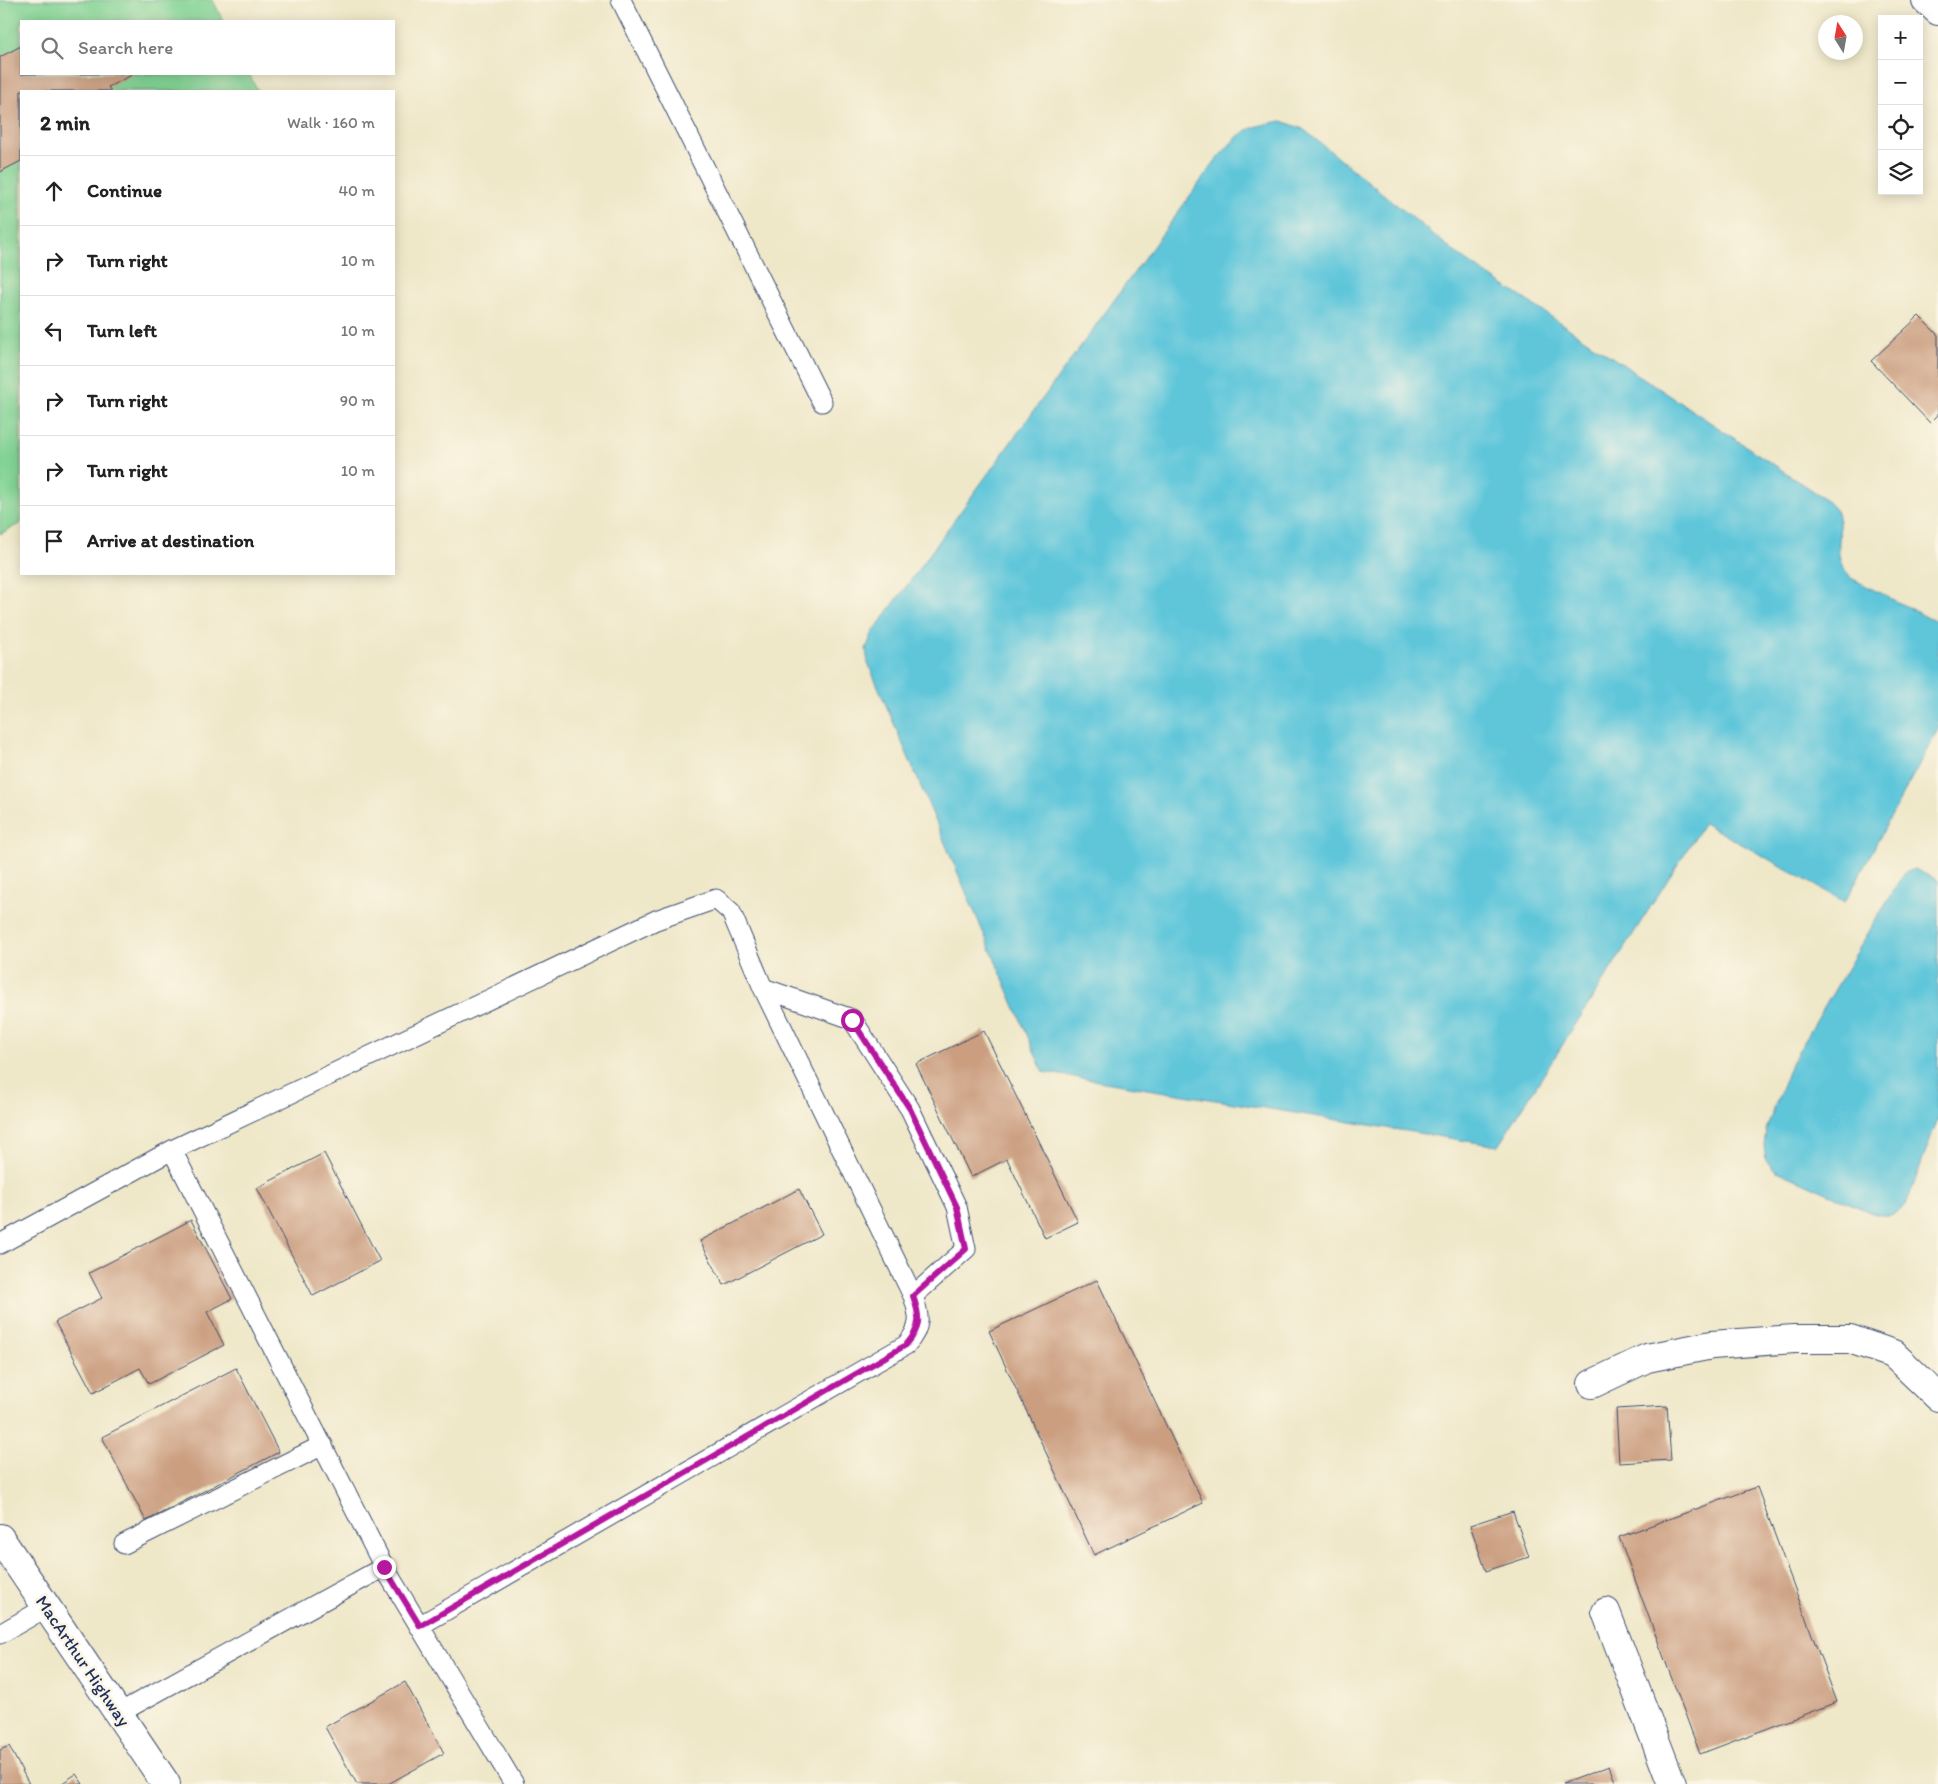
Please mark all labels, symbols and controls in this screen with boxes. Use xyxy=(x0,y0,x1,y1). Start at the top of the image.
north arrow xyxy=(1818,15,1863,60)
map controls xyxy=(1878,15,1923,195)
button: + xyxy=(1878,15,1923,60)
search box xyxy=(20,20,395,75)
icon: search xyxy=(38,34,66,62)
text: Search here xyxy=(78,36,173,59)
button: − xyxy=(1878,60,1923,105)
button: locate xyxy=(1878,105,1923,150)
text: 2 min xyxy=(40,110,90,135)
text: Walk · 160 m xyxy=(287,113,375,132)
button: layers xyxy=(1878,150,1923,195)
icon: ahead xyxy=(40,177,68,205)
text: Continue xyxy=(87,179,162,202)
text: 40 m xyxy=(338,181,375,200)
icon: right xyxy=(40,247,68,275)
text: Turn right xyxy=(87,249,168,272)
text: 10 m xyxy=(341,251,375,270)
icon: left xyxy=(40,317,68,345)
text: Turn left xyxy=(87,319,157,342)
text: 10 m xyxy=(341,321,375,340)
icon: right xyxy=(40,387,68,415)
text: Turn right xyxy=(87,389,168,412)
text: 90 m xyxy=(340,391,375,410)
icon: right xyxy=(40,457,68,485)
text: Turn right xyxy=(87,459,168,482)
text: 10 m xyxy=(341,461,375,480)
icon: arrive xyxy=(40,527,68,555)
text: Arrive at destination xyxy=(87,529,254,552)
route start xyxy=(841,1009,864,1032)
route end xyxy=(373,1556,396,1579)
street label: MacArthur Highway xyxy=(31,1591,135,1731)

